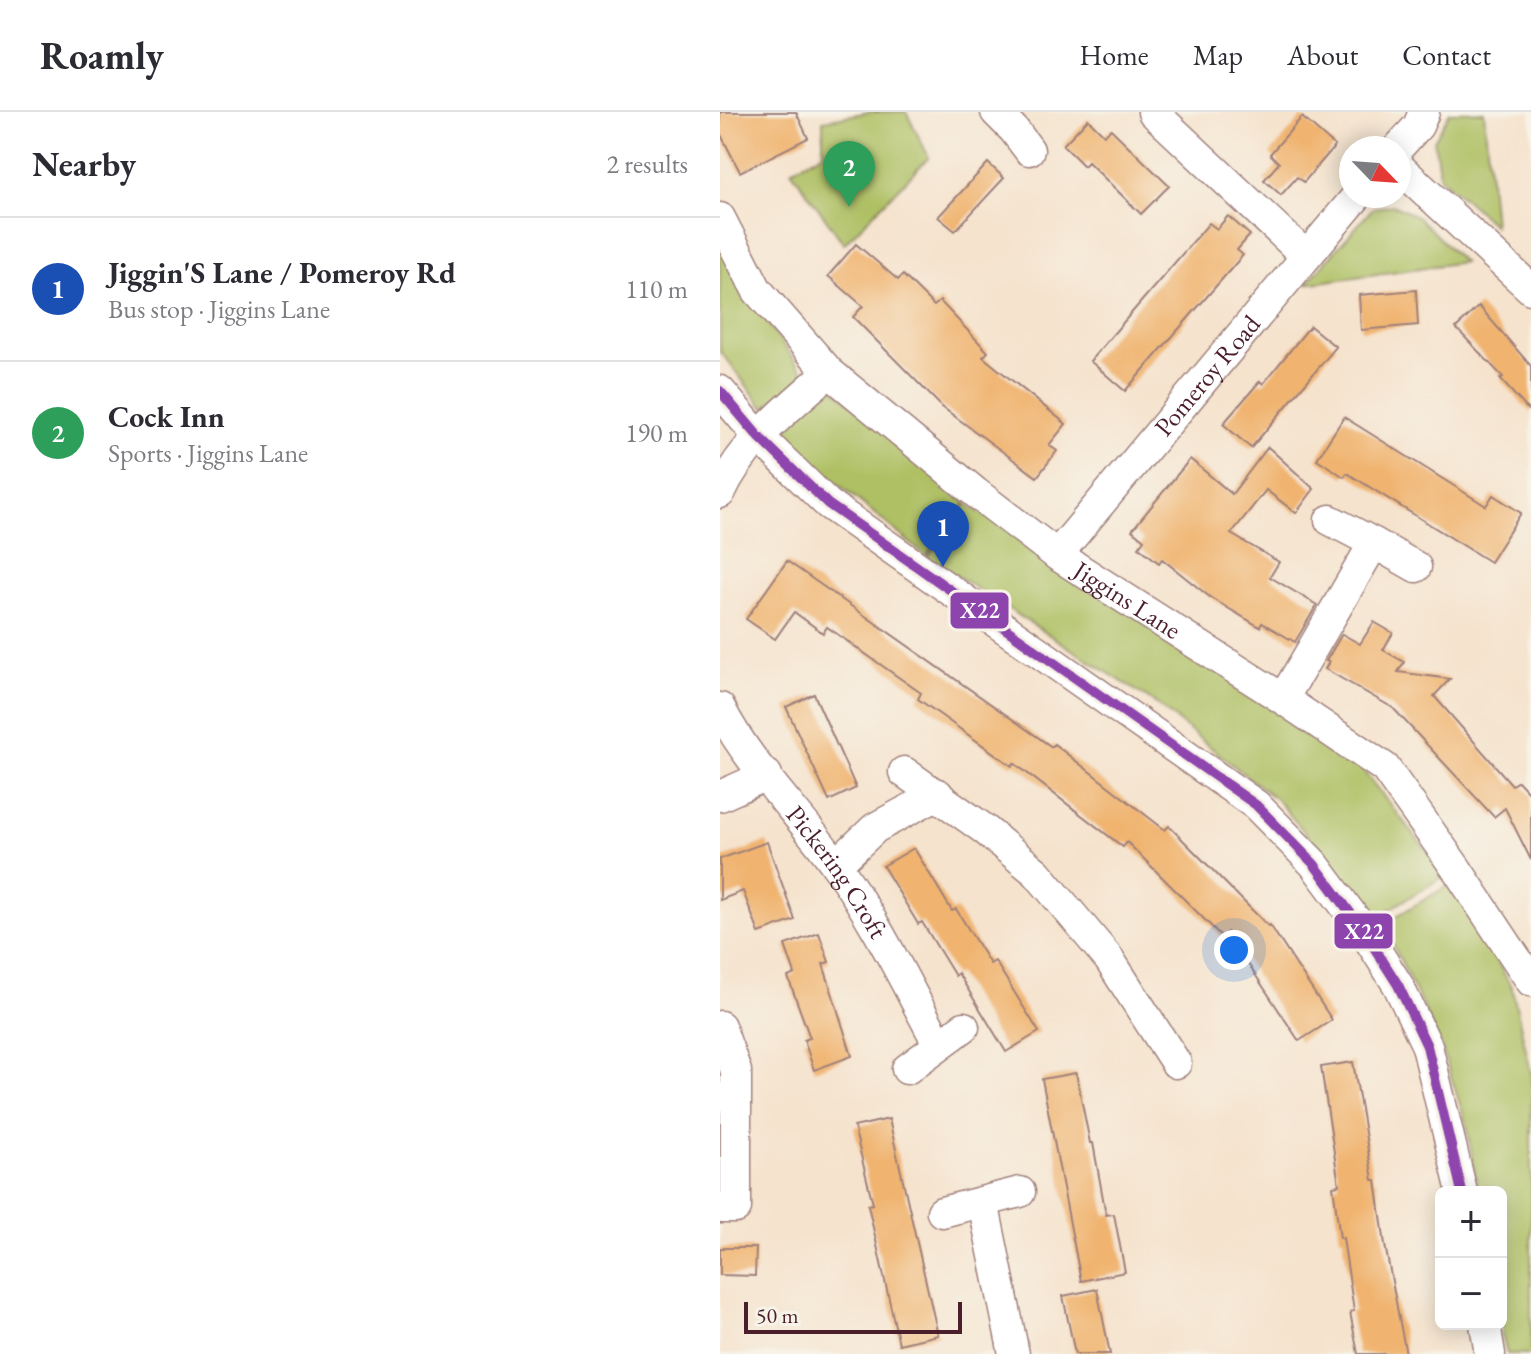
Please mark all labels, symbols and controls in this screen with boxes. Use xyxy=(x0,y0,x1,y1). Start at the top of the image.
text: Roamly xyxy=(40,31,164,80)
text: Home xyxy=(1079,37,1149,73)
text: Map xyxy=(1193,37,1243,73)
text: About xyxy=(1287,37,1358,73)
text: Contact xyxy=(1402,37,1491,73)
north arrow xyxy=(1339,136,1411,208)
pin: 2 xyxy=(823,141,875,207)
text: Nearby xyxy=(32,142,136,186)
text: 2 results xyxy=(607,147,688,181)
text: Jiggin'S Lane / Pomeroy Rd xyxy=(108,253,456,292)
text: 1 xyxy=(51,272,65,306)
text: 110 m xyxy=(625,272,688,306)
text: Bus stop · Jiggins Lane xyxy=(108,292,330,326)
street label: Pomeroy Road xyxy=(1146,307,1268,443)
text: Cock Inn xyxy=(108,397,225,436)
text: 2 xyxy=(51,416,65,450)
text: 190 m xyxy=(625,416,688,450)
text: Sports · Jiggins Lane xyxy=(108,436,308,470)
pin: 1 xyxy=(917,501,969,567)
street label: Jiggins Lane xyxy=(1066,552,1188,647)
line badge: X22 xyxy=(949,591,1010,630)
text: X22 xyxy=(959,596,1000,625)
street label: Pickering Croft xyxy=(779,798,896,945)
line badge: X22 xyxy=(1333,912,1394,950)
text: X22 xyxy=(1343,917,1384,946)
your location xyxy=(1214,930,1254,970)
map controls xyxy=(1435,1186,1507,1330)
button: + xyxy=(1435,1186,1507,1258)
button: − xyxy=(1435,1258,1507,1330)
scale bar xyxy=(744,1298,962,1334)
text: 50 m xyxy=(756,1301,799,1330)

